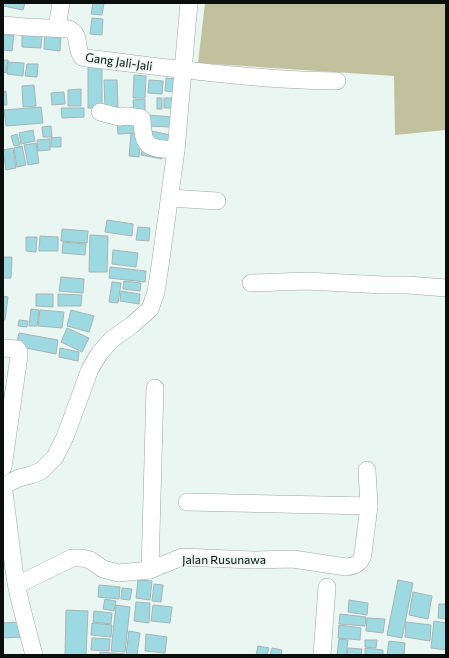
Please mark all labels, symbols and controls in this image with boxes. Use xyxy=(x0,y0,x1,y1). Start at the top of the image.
street label: Gang Jali-Jali xyxy=(84,49,153,74)
street label: Jalan Rusunawa xyxy=(182,552,266,567)

